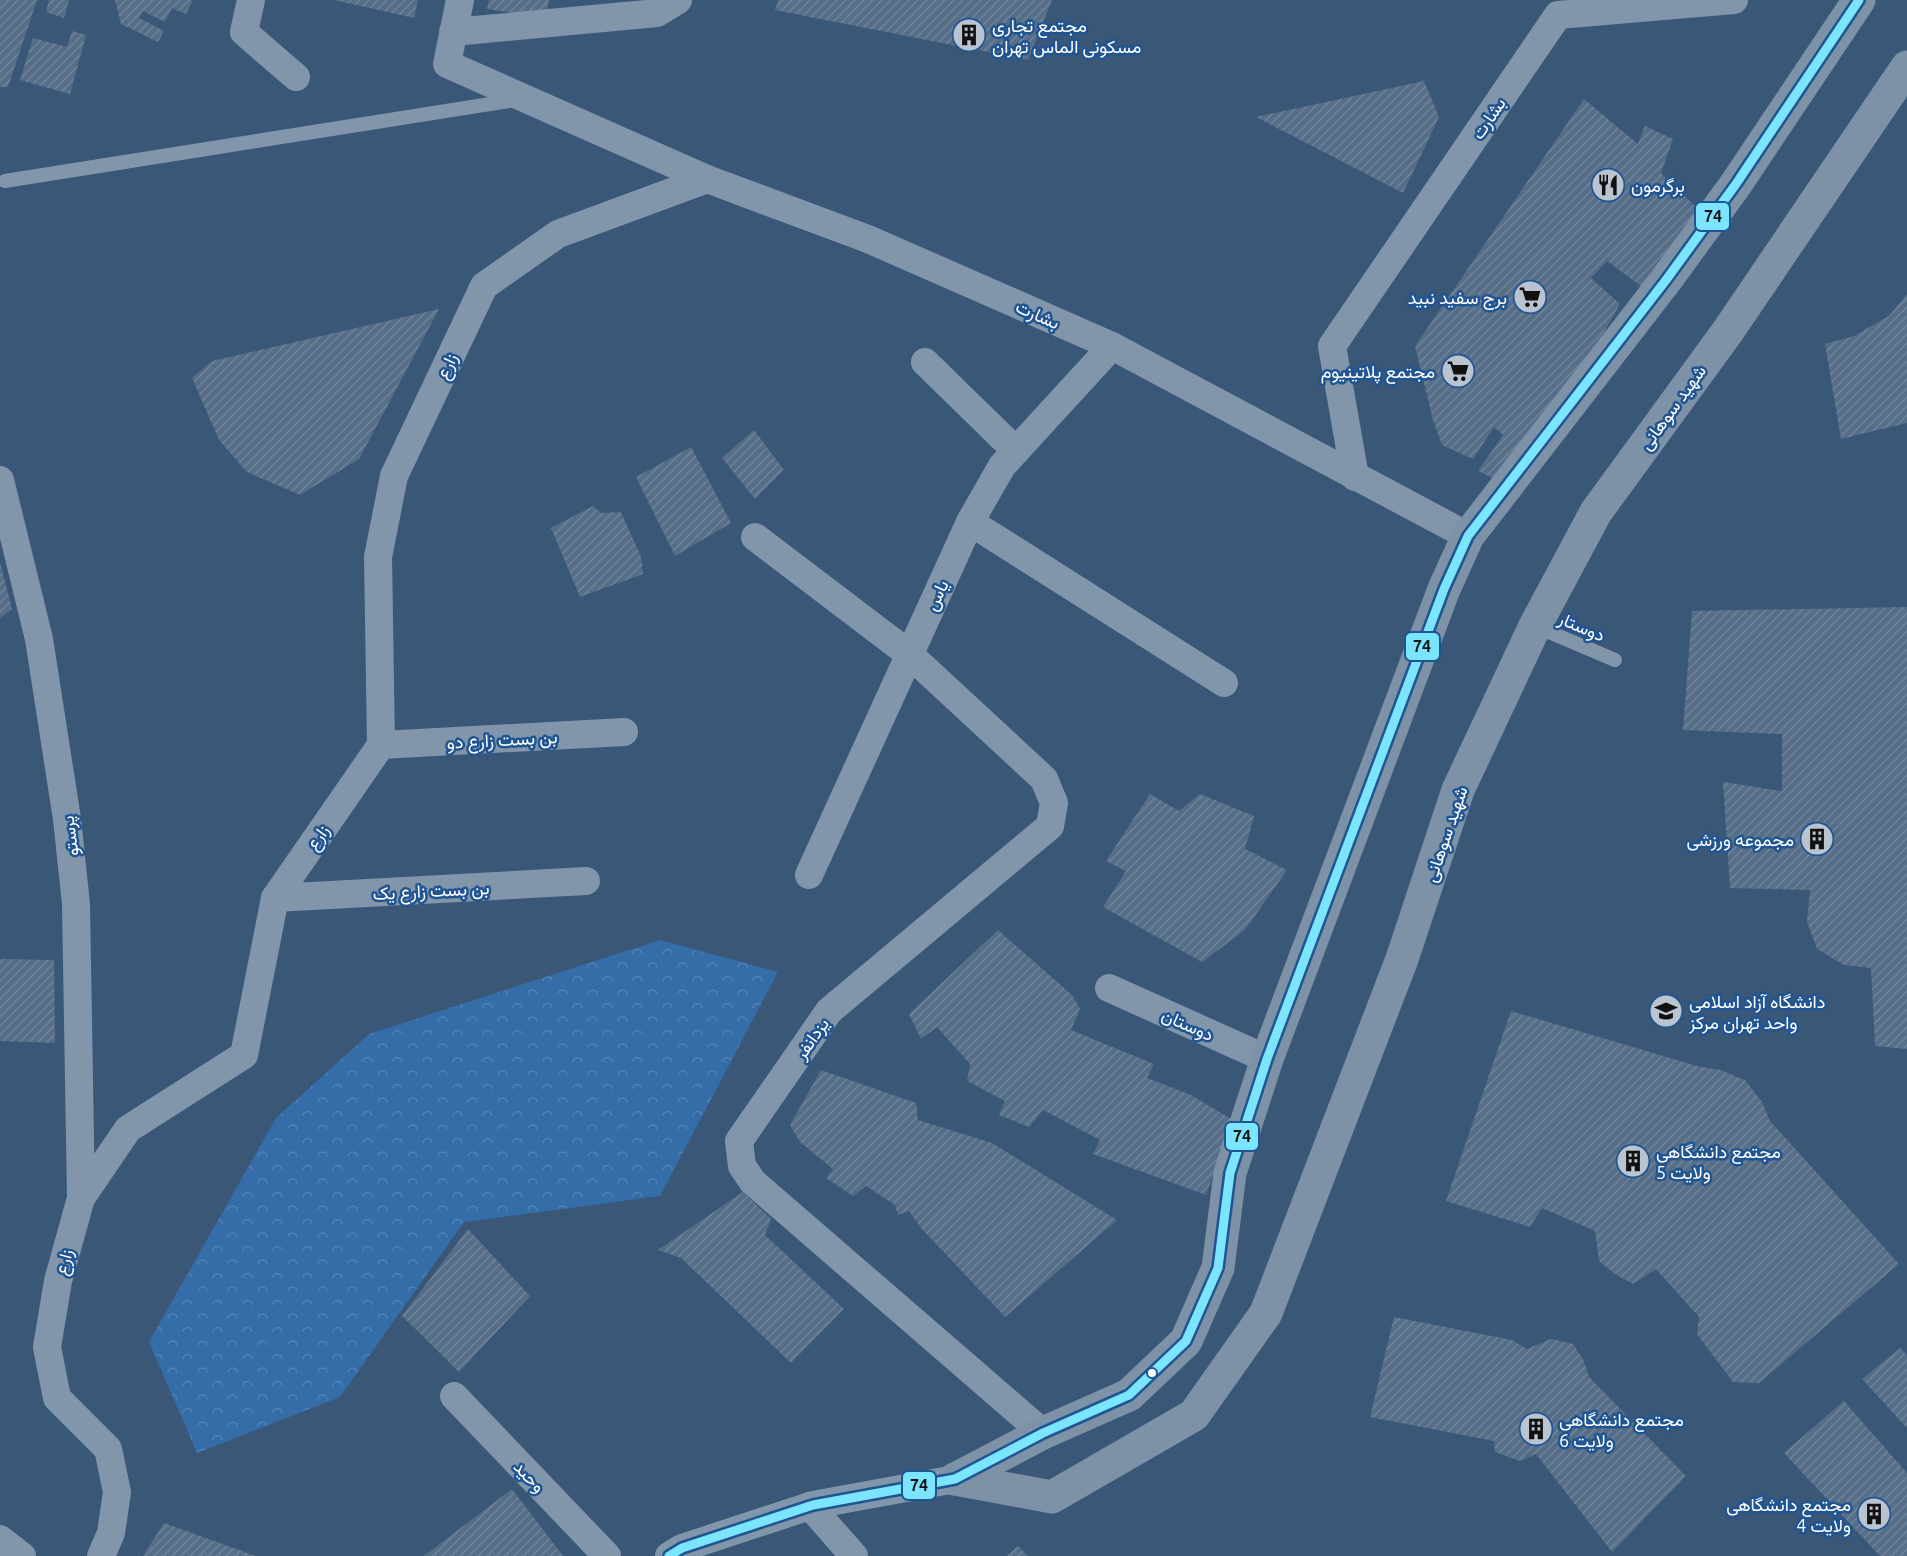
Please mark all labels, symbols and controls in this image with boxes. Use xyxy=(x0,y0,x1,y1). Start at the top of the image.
place label: مجتمع تجاری مسکونی الماس تهران xyxy=(992,15,1141,58)
building icon: مجتمع تجاری مسکونی الماس تهران xyxy=(951,17,987,53)
street label: بشارت xyxy=(1467,93,1511,144)
restaurant icon: برگرمون xyxy=(1590,167,1626,203)
place label: برگرمون xyxy=(1631,175,1685,197)
line badge: 74 xyxy=(1695,202,1730,231)
text: 74 xyxy=(1704,207,1722,225)
supermarket icon: برج سفید نبید xyxy=(1512,279,1548,315)
place label: برج سفید نبید xyxy=(1408,287,1507,310)
street label: بشارت xyxy=(1012,296,1063,334)
street label: زارع xyxy=(431,350,463,383)
supermarket icon: مجتمع پلاتینیوم xyxy=(1440,353,1476,389)
place label: مجتمع پلاتینیوم xyxy=(1321,361,1435,384)
street label: شهید سوهانی xyxy=(1635,361,1711,454)
street label: یاس xyxy=(920,576,954,614)
street label: دوستار xyxy=(1554,607,1608,647)
line badge: 74 xyxy=(1405,632,1440,661)
text: 74 xyxy=(1413,637,1431,655)
street label: بن بست زارع دو xyxy=(446,726,558,755)
street label: شهید سوهانی xyxy=(1419,784,1473,885)
street label: پرستو xyxy=(57,814,84,857)
street label: زارع xyxy=(301,820,335,855)
building icon: مجموعه ورزشی xyxy=(1799,821,1835,857)
place label: مجموعه ورزشی xyxy=(1686,829,1794,851)
street label: بن بست زارع یک xyxy=(372,877,490,906)
place label: دانشگاه آزاد اسلامی واحد تهران مرکز xyxy=(1688,991,1825,1034)
school or university icon: دانشگاه آزاد اسلامی واحد تهران مرکز xyxy=(1648,993,1684,1029)
street label: دوستان xyxy=(1158,1004,1217,1046)
street label: یزدانفر xyxy=(789,1014,834,1064)
line badge: 74 xyxy=(1225,1122,1259,1151)
text: 74 xyxy=(1233,1127,1251,1145)
place label: مجتمع دانشگاهی ولایت 5 xyxy=(1656,1141,1781,1184)
building icon: مجتمع دانشگاهی ولایت 5 xyxy=(1615,1143,1651,1179)
street label: زارع xyxy=(50,1247,79,1278)
unlabelled marker xyxy=(1146,1367,1158,1379)
place label: مجتمع دانشگاهی ولایت 6 xyxy=(1559,1409,1684,1452)
building icon: مجتمع دانشگاهی ولایت 6 xyxy=(1518,1411,1554,1447)
street label: وحید xyxy=(509,1456,550,1497)
line badge: 74 xyxy=(902,1471,936,1500)
text: 74 xyxy=(910,1476,928,1494)
place label: مجتمع دانشگاهی ولایت 4 xyxy=(1726,1494,1851,1537)
building icon: مجتمع دانشگاهی ولایت 4 xyxy=(1856,1496,1892,1532)

